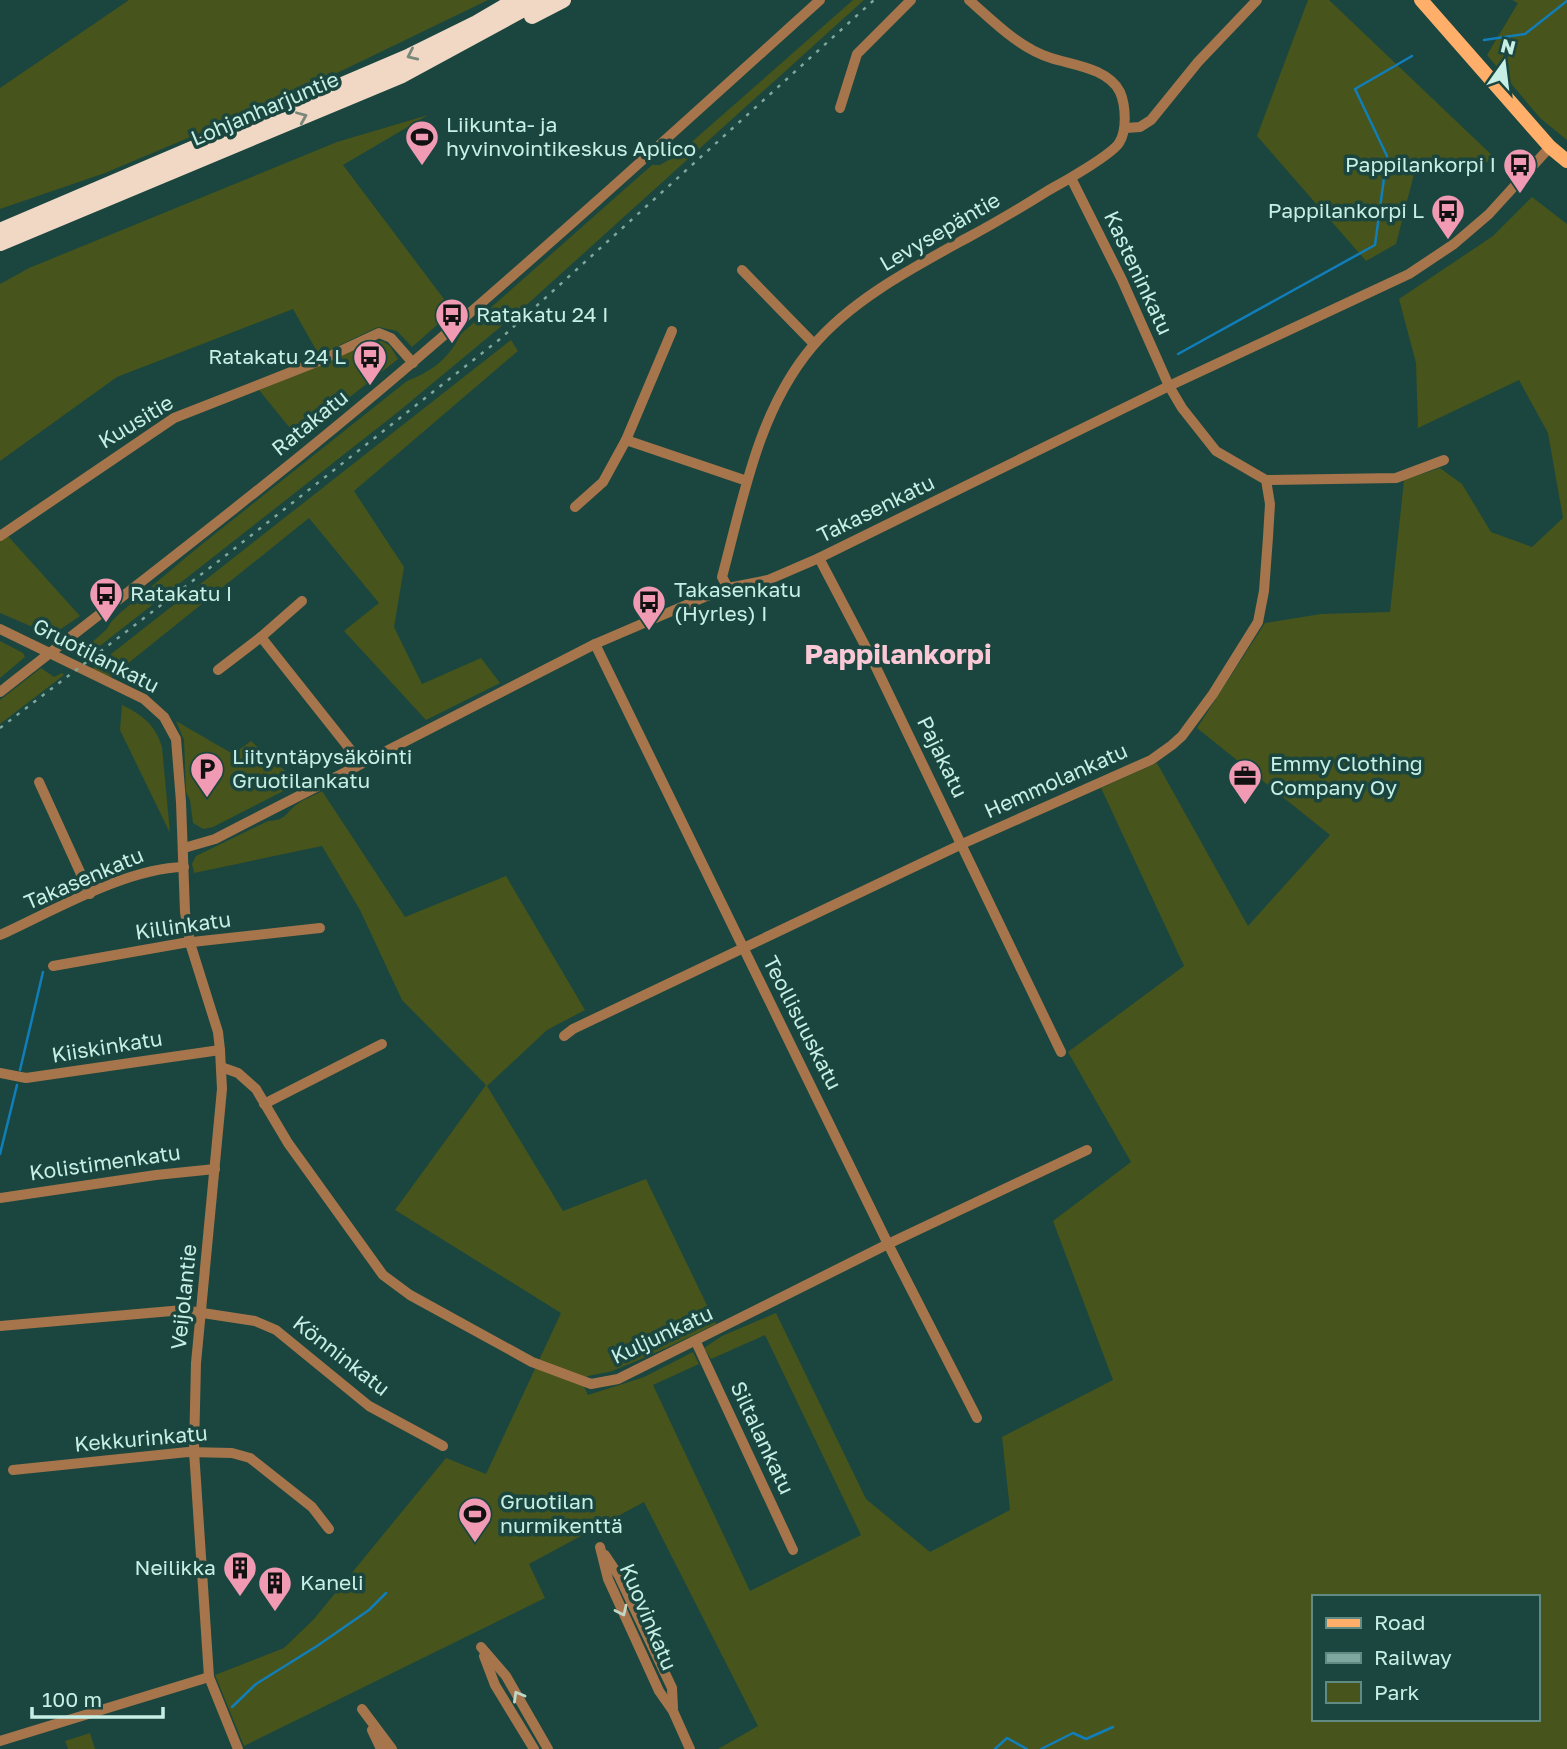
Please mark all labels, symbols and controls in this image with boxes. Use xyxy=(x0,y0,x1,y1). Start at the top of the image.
north arrow xyxy=(1469,28,1539,98)
text: N xyxy=(1498,33,1518,59)
one-way arrow xyxy=(407,47,419,61)
street label: Lohjanharjuntie xyxy=(187,65,342,151)
one-way arrow xyxy=(296,111,308,125)
place label: Liikunta- ja hyvinvointikeskus Aplico xyxy=(446,111,696,161)
sports icon: Liikunta- ja hyvinvointikeskus Aplico xyxy=(403,118,441,167)
bus stop icon: Pappilankorpi I xyxy=(1501,146,1539,195)
place label: Pappilankorpi I xyxy=(1345,151,1496,177)
street label: Levysepäntie xyxy=(875,186,1004,276)
bus stop icon: Pappilankorpi L xyxy=(1429,192,1467,241)
place label: Pappilankorpi L xyxy=(1268,197,1424,223)
street label: Kasteninkatu xyxy=(1099,206,1179,339)
bus stop icon: Ratakatu 24 I xyxy=(433,296,471,345)
place label: Ratakatu 24 I xyxy=(476,301,609,327)
bus stop icon: Ratakatu 24 L xyxy=(351,338,389,387)
place label: Ratakatu 24 L xyxy=(208,343,346,369)
street label: Ratakatu xyxy=(266,384,353,461)
street label: Kuusitie xyxy=(93,389,178,454)
street label: Takasenkatu xyxy=(813,469,938,548)
bus stop icon: Ratakatu I xyxy=(87,575,125,624)
place label: Takasenkatu (Hyrles) I xyxy=(674,576,801,626)
place label: Ratakatu I xyxy=(130,580,232,606)
bus stop icon: Takasenkatu (Hyrles) I xyxy=(630,583,668,632)
street label: Gruotilankatu xyxy=(29,612,164,698)
district label: Pappilankorpi xyxy=(804,637,992,670)
street label: Pajakatu xyxy=(912,712,974,802)
street label: Hemmolankatu xyxy=(980,737,1131,823)
place label: Liityntäpysäköinti Gruotilankatu xyxy=(232,743,412,793)
parking icon: Liityntäpysäköinti Gruotilankatu xyxy=(188,750,226,799)
place label: Emmy Clothing Company Oy xyxy=(1270,750,1423,800)
office icon: Emmy Clothing Company Oy xyxy=(1226,757,1264,806)
street label: Takasenkatu xyxy=(20,841,147,915)
street label: Killinkatu xyxy=(133,905,232,945)
street label: Teollisuuskatu xyxy=(758,951,848,1094)
street label: Kiiskinkatu xyxy=(50,1024,164,1068)
street label: Kolistimenkatu xyxy=(28,1139,182,1185)
street label: Veijolantie xyxy=(165,1243,201,1351)
street label: Kuljunkatu xyxy=(607,1299,717,1369)
street label: Könninkatu xyxy=(288,1309,395,1401)
street label: Siltalankatu xyxy=(725,1377,800,1498)
street label: Kekkurinkatu xyxy=(73,1419,209,1457)
place label: Gruotilan nurmikenttä xyxy=(500,1488,623,1538)
sports icon: Gruotilan nurmikenttä xyxy=(456,1495,494,1544)
building icon: Neilikka xyxy=(221,1549,259,1598)
place label: Neilikka xyxy=(134,1554,216,1580)
street label: Kuovinkatu xyxy=(615,1559,683,1674)
building icon: Kaneli xyxy=(256,1564,294,1613)
place label: Kaneli xyxy=(300,1569,364,1595)
legend xyxy=(1312,1595,1539,1721)
one-way arrow xyxy=(614,1604,628,1616)
text: Road xyxy=(1374,1609,1425,1635)
text: Railway xyxy=(1374,1644,1452,1670)
scale bar xyxy=(32,1676,163,1720)
text: Park xyxy=(1374,1679,1420,1705)
text: 100 m xyxy=(42,1686,102,1712)
one-way arrow xyxy=(513,1691,526,1704)

